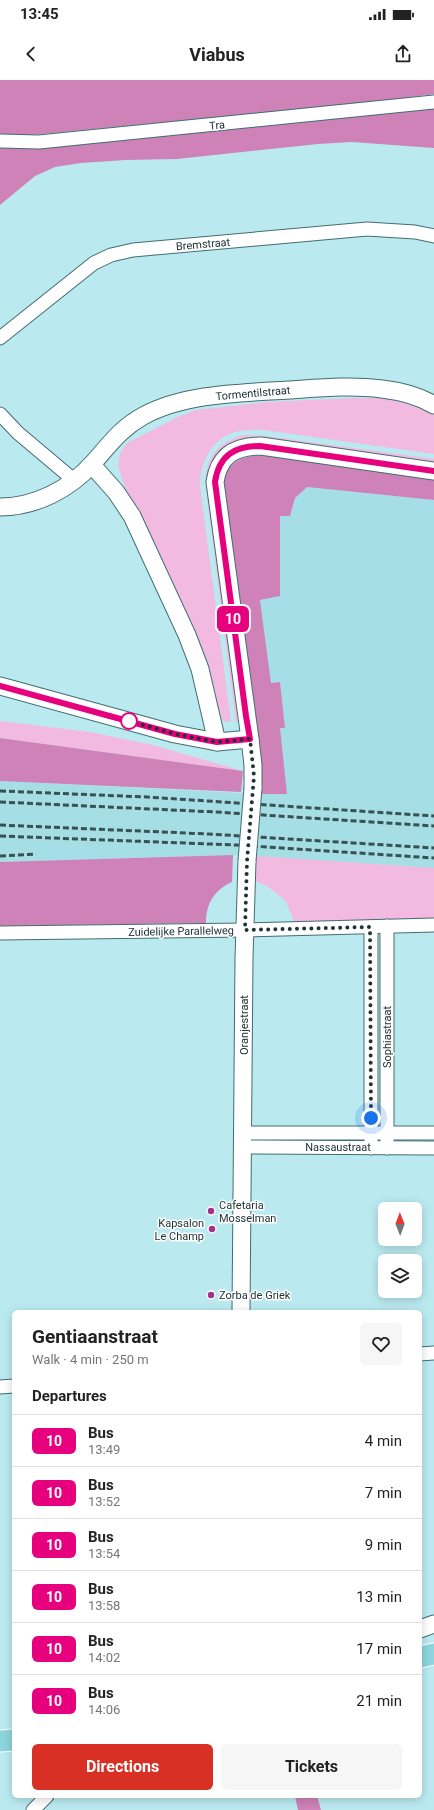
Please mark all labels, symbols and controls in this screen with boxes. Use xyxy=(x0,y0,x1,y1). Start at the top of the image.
text: 13:45 xyxy=(20,5,59,23)
icon: back xyxy=(20,43,42,65)
icon: share xyxy=(392,43,414,65)
text: Viabus xyxy=(189,44,245,65)
street label: Tra xyxy=(209,118,225,133)
street label: Bremstraat xyxy=(175,236,231,253)
street label: Tormentilstraat xyxy=(215,384,291,403)
line badge: 10 xyxy=(215,606,251,632)
text: 10 xyxy=(225,611,241,627)
unlabelled marker xyxy=(120,712,138,730)
street label: Zuidelijke Parallelweg xyxy=(128,924,234,939)
street label: Oranjestraat xyxy=(238,995,251,1055)
street label: Sophiastraat xyxy=(381,1006,394,1068)
your location xyxy=(361,1108,381,1128)
street label: Nassaustraat xyxy=(305,1141,371,1154)
place label: Cafetaria Mosselman xyxy=(219,1199,276,1225)
north arrow xyxy=(378,1202,422,1246)
map controls xyxy=(378,1202,422,1298)
marker: Cafetaria Mosselman xyxy=(206,1206,216,1216)
place label: Kapsalon Le Champ xyxy=(154,1217,204,1243)
marker: Kapsalon Le Champ xyxy=(207,1224,217,1234)
button: layers xyxy=(378,1254,422,1298)
place label: Zorba de Griek xyxy=(219,1289,291,1302)
marker: Zorba de Griek xyxy=(206,1290,216,1300)
button: heart xyxy=(360,1323,402,1365)
text: Gentiaanstraat xyxy=(32,1325,158,1348)
text: Walk · 4 min · 250 m xyxy=(32,1352,149,1367)
text: Departures xyxy=(32,1387,107,1405)
text: Bus xyxy=(88,1424,114,1442)
text: 4 min xyxy=(365,1432,402,1450)
text: 10 xyxy=(46,1433,62,1449)
text: 13:49 xyxy=(88,1442,120,1457)
text: Bus xyxy=(88,1476,114,1494)
text: 7 min xyxy=(365,1484,402,1502)
text: 10 xyxy=(46,1485,62,1501)
text: 13:52 xyxy=(88,1494,120,1509)
text: Bus xyxy=(88,1528,114,1546)
text: 9 min xyxy=(365,1536,402,1554)
text: 10 xyxy=(46,1537,62,1553)
text: 13:54 xyxy=(88,1546,120,1561)
text: Bus xyxy=(88,1580,114,1598)
text: 13 min xyxy=(356,1588,402,1606)
text: 10 xyxy=(46,1589,62,1605)
text: 13:58 xyxy=(88,1598,120,1613)
text: Bus xyxy=(88,1632,114,1650)
text: 17 min xyxy=(356,1640,402,1658)
text: 10 xyxy=(46,1641,62,1657)
text: 14:02 xyxy=(88,1650,120,1665)
text: Bus xyxy=(88,1684,114,1702)
text: 21 min xyxy=(356,1692,402,1710)
text: 10 xyxy=(46,1693,62,1709)
text: 14:06 xyxy=(88,1702,120,1717)
button: Directions xyxy=(32,1744,213,1790)
button: Tickets xyxy=(221,1744,402,1790)

